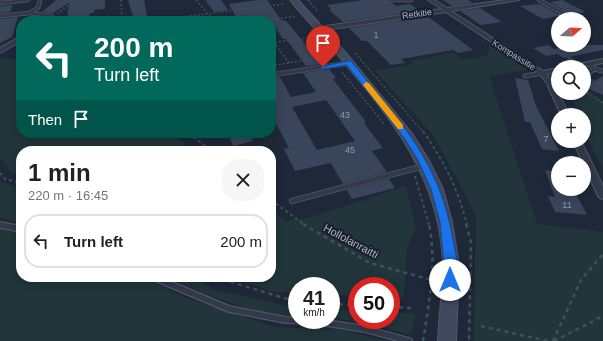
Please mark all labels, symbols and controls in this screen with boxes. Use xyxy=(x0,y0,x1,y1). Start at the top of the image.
street label: Retkitie xyxy=(401,7,433,21)
north arrow xyxy=(551,12,591,52)
map controls xyxy=(551,12,591,196)
pin xyxy=(306,26,340,67)
house number: 1 xyxy=(373,30,379,40)
icon: left xyxy=(28,32,80,84)
text: 200 m xyxy=(94,32,173,63)
icon: arrive xyxy=(312,32,334,54)
street label: Kompassitie xyxy=(491,38,537,72)
button: search xyxy=(551,60,591,100)
text: Turn left xyxy=(94,65,159,85)
icon: arrive xyxy=(70,108,92,130)
button: + xyxy=(551,108,591,148)
house number: 43 xyxy=(340,110,350,120)
text: Then xyxy=(28,111,62,128)
house number: 7 xyxy=(543,134,549,144)
house number: 45 xyxy=(345,145,355,155)
button: − xyxy=(551,156,591,196)
text: 1 min xyxy=(28,159,91,186)
button: close xyxy=(222,159,264,201)
text: 220 m · 16:45 xyxy=(28,188,108,203)
house number: 11 xyxy=(562,200,572,210)
street label: Hollolanraitti xyxy=(321,221,381,261)
icon: left xyxy=(30,230,52,252)
text: Turn left xyxy=(64,233,123,250)
text: 200 m xyxy=(220,233,262,250)
position arrow xyxy=(429,259,471,301)
speed limit sign: 50 xyxy=(348,277,400,329)
text: 41 xyxy=(303,287,325,309)
text: km/h xyxy=(303,307,325,318)

